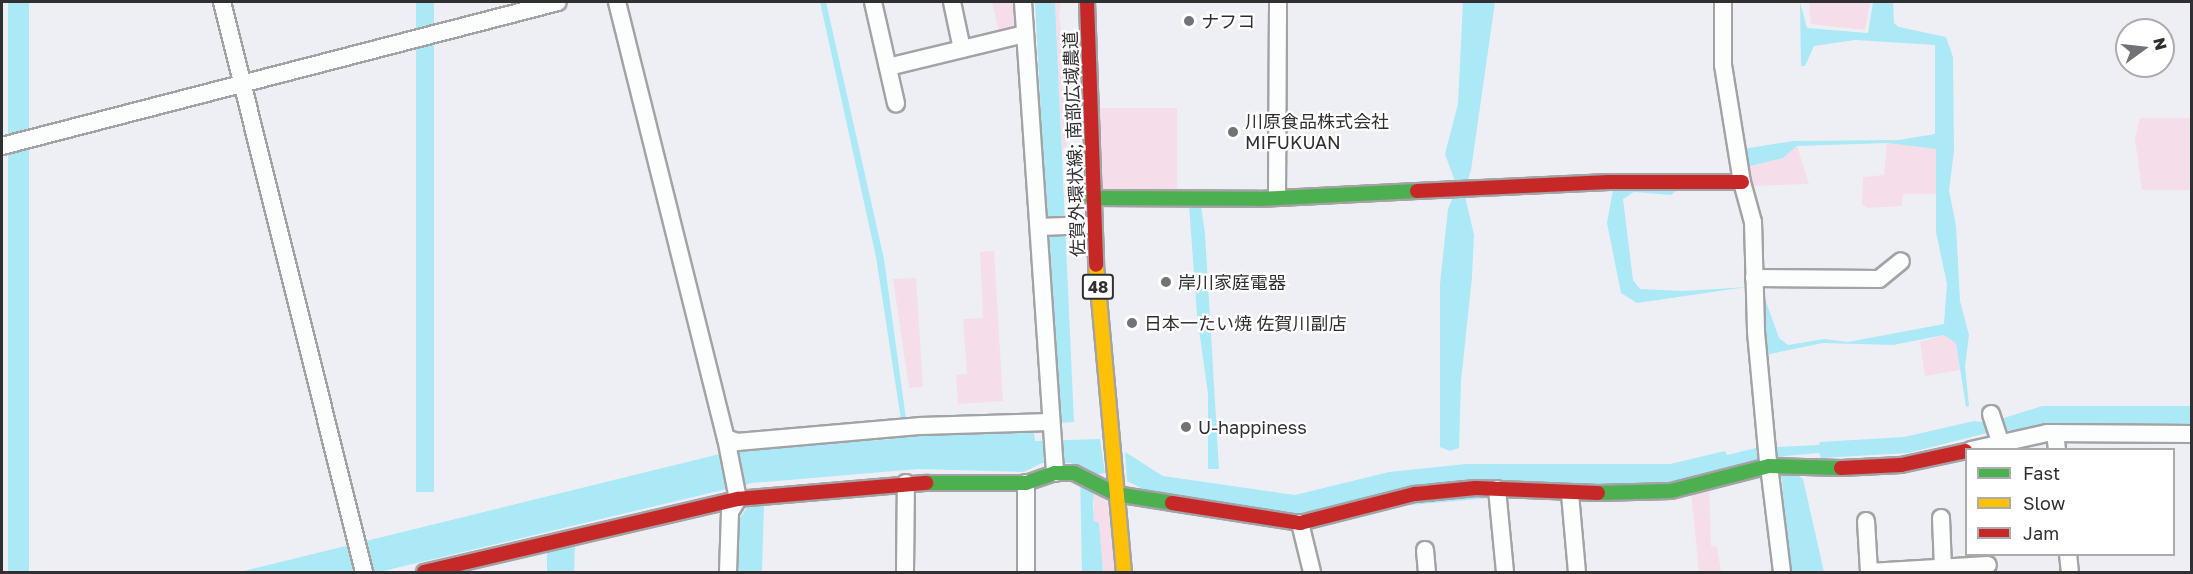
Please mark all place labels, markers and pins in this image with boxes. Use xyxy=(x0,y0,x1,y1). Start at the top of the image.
place label: ナフコ xyxy=(1201,10,1255,32)
marker: ナフコ xyxy=(1182,14,1196,28)
place label: 川原食品株式会社 MIFUKUAN xyxy=(1245,111,1389,154)
marker: 川原食品株式会社 MIFUKUAN xyxy=(1226,125,1240,139)
place label: 岸川家庭電器 xyxy=(1178,271,1286,293)
marker: 岸川家庭電器 xyxy=(1159,275,1173,289)
place label: 日本一たい焼 佐賀川副店 xyxy=(1144,312,1346,334)
marker: 日本一たい焼 佐賀川副店 xyxy=(1125,316,1139,330)
place label: U-happiness xyxy=(1198,416,1307,438)
marker: U-happiness xyxy=(1179,420,1193,434)

